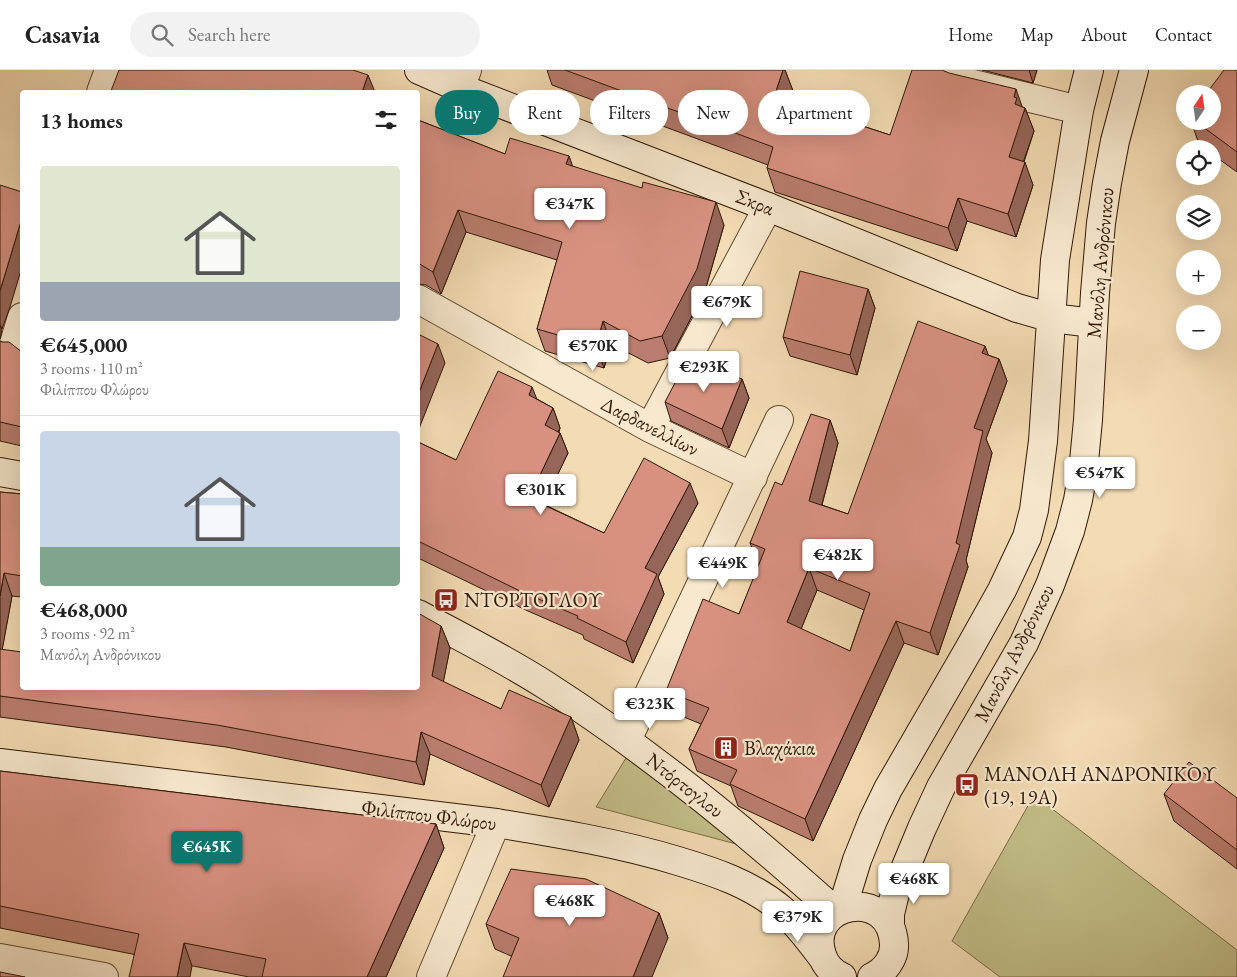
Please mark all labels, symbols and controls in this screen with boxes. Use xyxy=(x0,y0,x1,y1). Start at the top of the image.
search box xyxy=(130,12,480,57)
text: Casavia xyxy=(25,19,100,50)
icon: search xyxy=(148,21,176,49)
text: Search here xyxy=(188,22,270,47)
text: Home xyxy=(948,23,993,46)
text: Map xyxy=(1021,23,1053,46)
text: About xyxy=(1081,23,1127,46)
text: Contact xyxy=(1155,23,1212,46)
north arrow xyxy=(1176,85,1221,130)
map controls xyxy=(1176,85,1221,350)
chip: Buy xyxy=(435,90,499,135)
chip: Rent xyxy=(509,90,580,135)
chip: Filters xyxy=(590,90,668,135)
chip: New xyxy=(678,90,748,135)
chip: Apartment xyxy=(758,90,870,135)
icon: filters xyxy=(372,106,400,134)
text: 13 homes xyxy=(40,107,123,134)
button: locate xyxy=(1176,140,1221,185)
street label: Σκρα xyxy=(732,183,779,221)
street label: Μανόλη Ανδρόνικου xyxy=(1080,186,1120,340)
pin: €347K xyxy=(535,188,605,230)
text: €347K xyxy=(545,193,595,214)
button: layers xyxy=(1176,195,1221,240)
icon: home xyxy=(175,198,265,288)
button: + xyxy=(1176,250,1221,295)
pin: €679K xyxy=(692,286,762,328)
text: €679K xyxy=(702,291,752,312)
button: − xyxy=(1176,305,1221,350)
pin: €570K xyxy=(558,330,628,372)
text: €645,000 xyxy=(40,331,127,358)
text: €570K xyxy=(568,335,618,356)
pin: €293K xyxy=(669,350,739,393)
text: €293K xyxy=(679,356,729,377)
text: 3 rooms · 110 m² xyxy=(40,358,143,379)
text: Φιλίππου Φλώρου xyxy=(40,379,149,400)
street label: Δαρδανελλίων xyxy=(597,390,703,462)
pin: €547K xyxy=(1065,456,1135,499)
text: €547K xyxy=(1075,462,1125,483)
icon: home xyxy=(175,464,265,554)
pin: €301K xyxy=(506,474,576,516)
text: €301K xyxy=(516,479,566,500)
pin: €482K xyxy=(803,538,873,581)
text: €482K xyxy=(813,544,863,565)
pin: €449K xyxy=(688,546,758,589)
text: €449K xyxy=(698,552,748,573)
street label: Μανόλη Ανδρόνικου xyxy=(968,580,1060,726)
bus stop icon: ΝΤΟΡΤΟΓΛΟΥ xyxy=(433,587,459,613)
place label: ΝΤΟΡΤΟΓΛΟΥ xyxy=(464,587,603,613)
text: €468,000 xyxy=(40,596,127,623)
text: 3 rooms · 92 m² xyxy=(40,623,135,644)
text: Μανόλη Ανδρόνικου xyxy=(40,644,161,665)
pin: €323K xyxy=(615,688,685,730)
text: €323K xyxy=(625,693,675,714)
building icon: Βλαχάκια xyxy=(713,735,739,761)
place label: Βλαχάκια xyxy=(744,735,816,761)
street label: Ντόρτογλου xyxy=(641,747,729,823)
place label: ΜΑΝΟΛΗ ΑΝΔΡΟΝΙΚΟΥ (19, 19Α) xyxy=(984,761,1217,810)
bus stop icon: ΜΑΝΟΛΗ ΑΝΔΡΟΝΙΚΟΥ (19, 19Α) xyxy=(954,772,980,798)
street label: Φιλίππου Φλώρου xyxy=(360,794,498,836)
pin: €645K xyxy=(172,830,242,873)
text: €645K xyxy=(182,836,232,857)
pin: €468K xyxy=(879,862,949,905)
text: €468K xyxy=(889,868,939,889)
pin: €468K xyxy=(535,884,605,927)
text: €468K xyxy=(545,890,595,911)
pin: €379K xyxy=(763,900,833,943)
text: €379K xyxy=(773,906,823,927)

